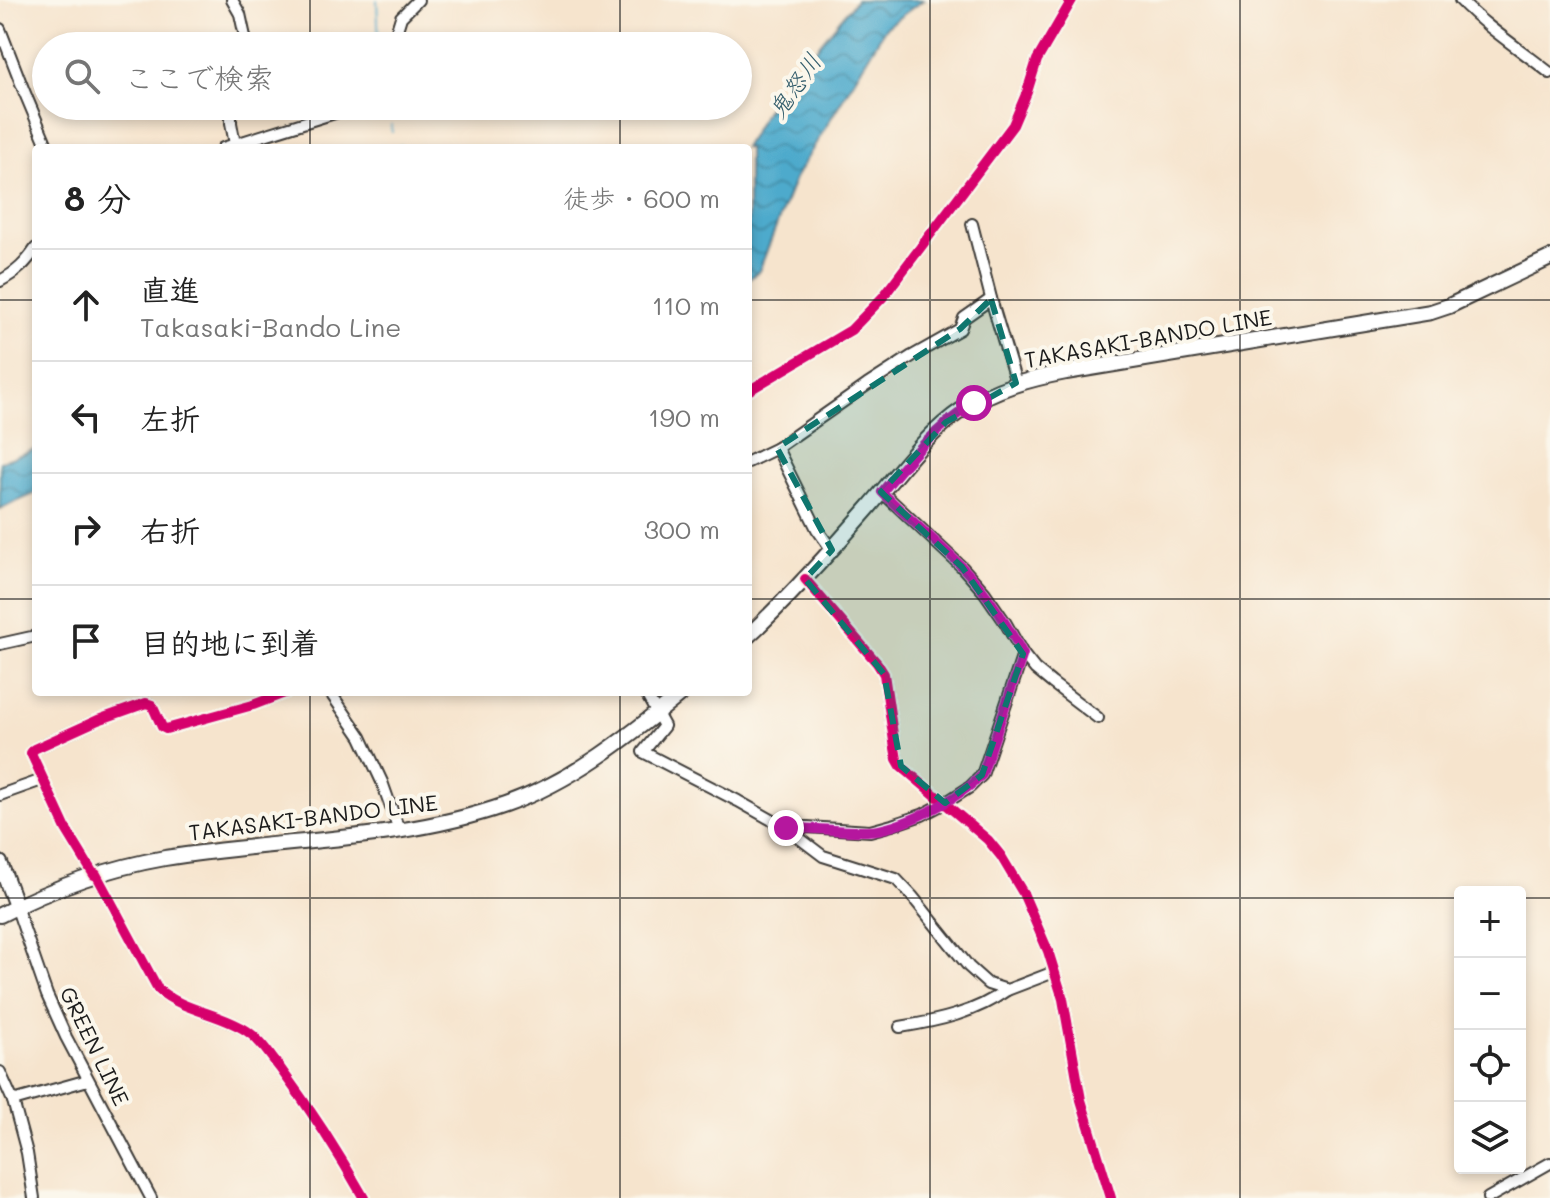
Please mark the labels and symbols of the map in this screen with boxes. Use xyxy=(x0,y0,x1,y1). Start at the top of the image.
water label: 鬼怒川 xyxy=(761,47,827,123)
street label: TAKASAKI-BANDO LINE xyxy=(1022,302,1274,374)
route start xyxy=(956,385,992,421)
street label: TAKASAKI-BANDO LINE xyxy=(187,787,439,847)
route end xyxy=(768,810,804,846)
street label: GREEN LINE xyxy=(54,982,136,1110)

